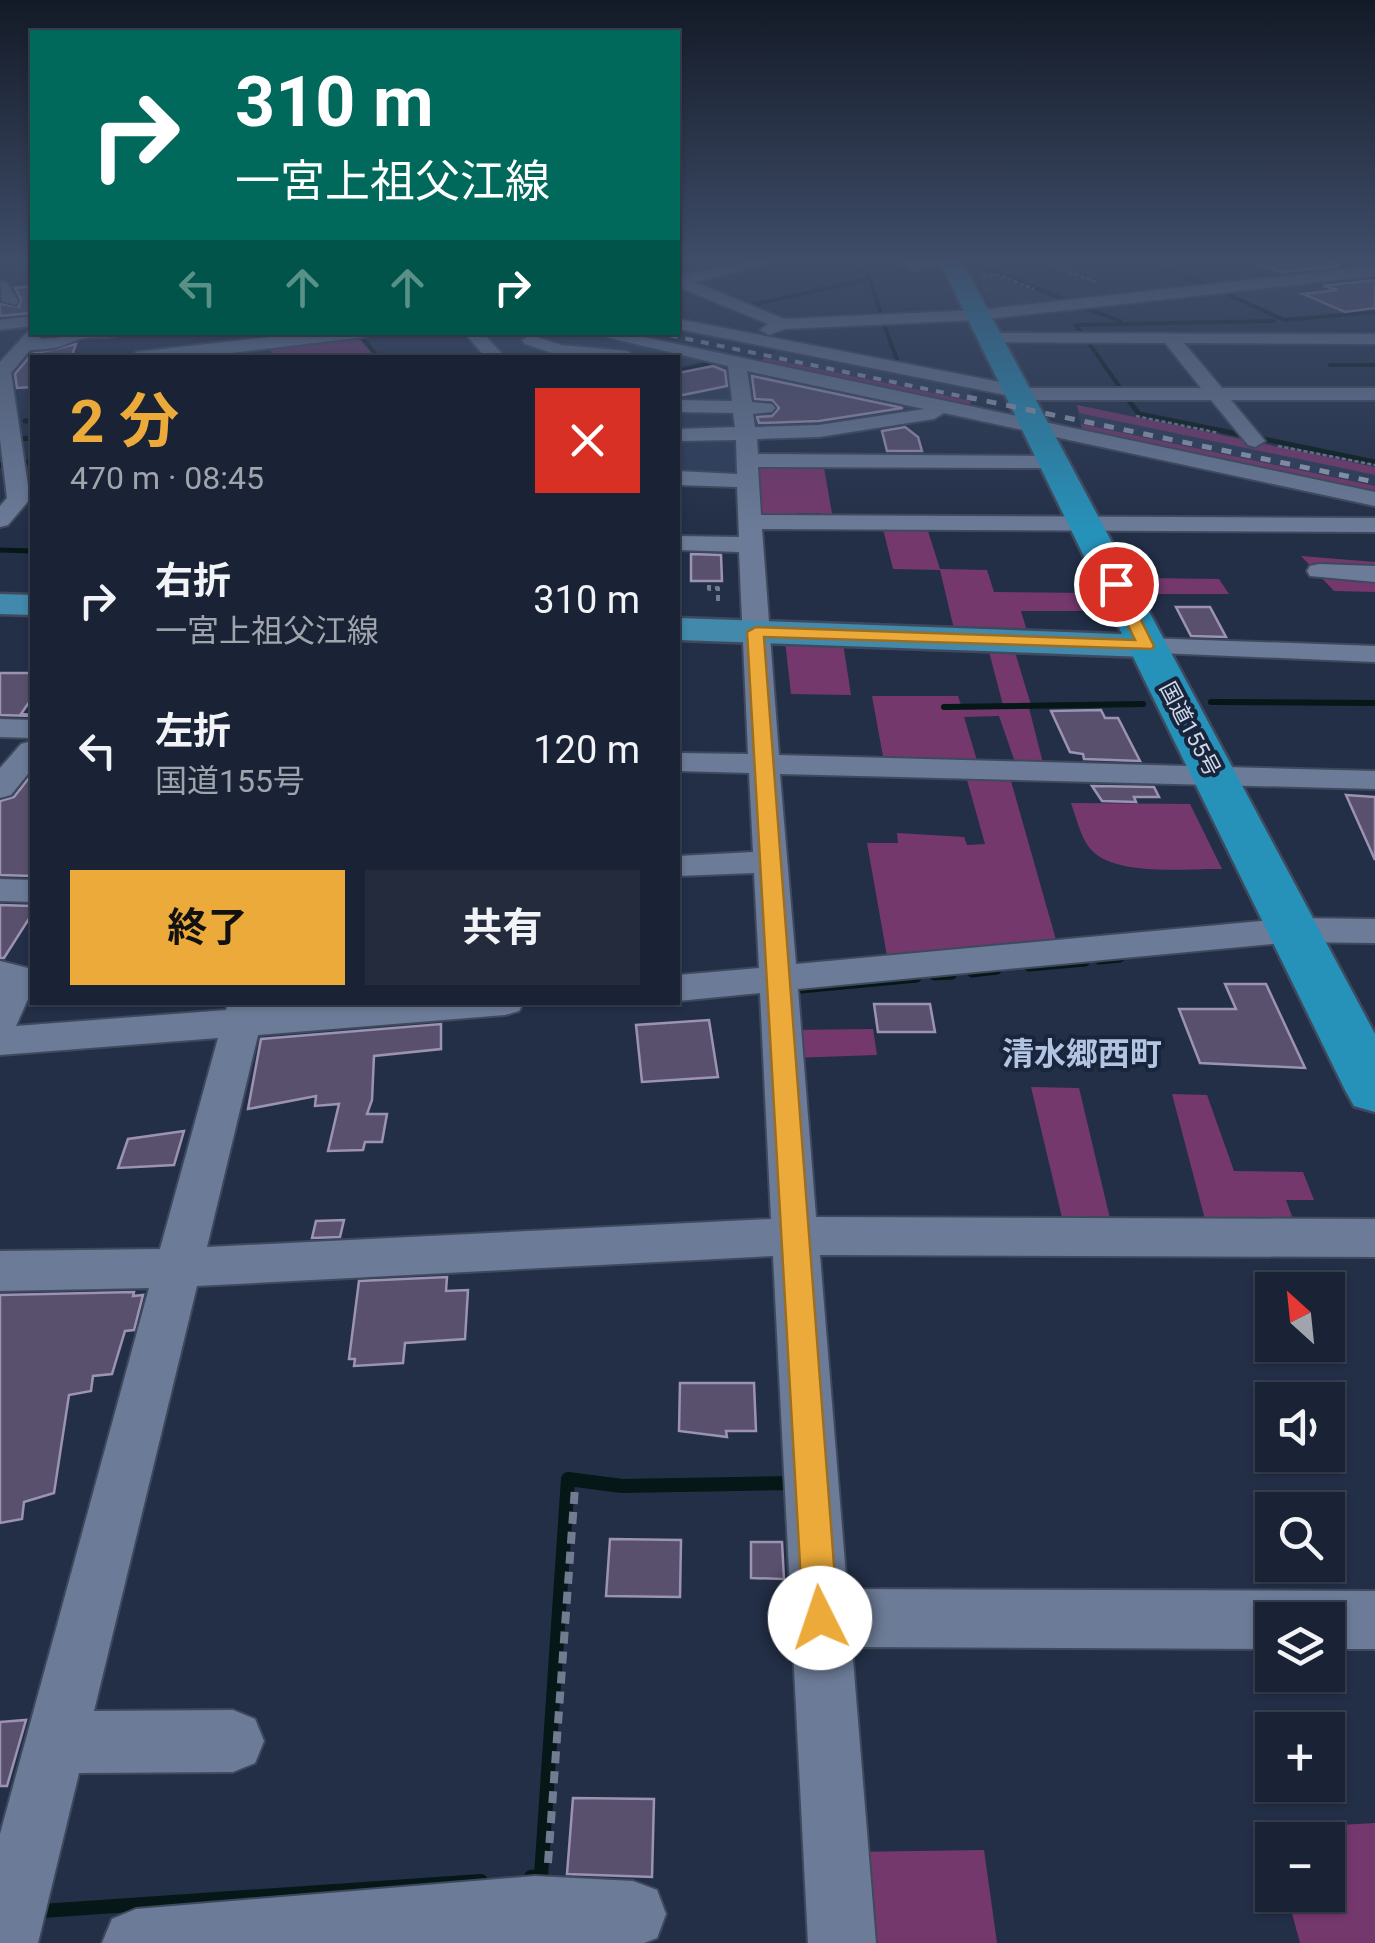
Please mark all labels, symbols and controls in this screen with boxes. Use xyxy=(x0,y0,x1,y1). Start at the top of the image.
text: 310 m xyxy=(235,61,434,143)
icon: right xyxy=(70,70,200,200)
text: 一宮上祖父江線 xyxy=(235,155,550,208)
icon: left xyxy=(170,260,225,315)
icon: ahead xyxy=(275,260,330,315)
icon: ahead xyxy=(380,260,435,315)
icon: right xyxy=(485,260,540,315)
text: 2 分 xyxy=(70,386,179,457)
button: close xyxy=(535,388,640,493)
text: 470 m · 08:45 xyxy=(70,459,264,497)
pin xyxy=(1074,542,1159,627)
icon: arrive xyxy=(1089,557,1144,612)
text: 右折 xyxy=(155,559,231,603)
icon: right xyxy=(70,573,125,628)
text: 310 m xyxy=(533,578,640,622)
text: 一宮上祖父江線 xyxy=(155,612,379,650)
street label: 国道155号 xyxy=(1155,678,1225,780)
text: 左折 xyxy=(155,709,231,753)
icon: left xyxy=(70,723,125,778)
text: 120 m xyxy=(533,728,640,772)
text: 国道155号 xyxy=(155,762,305,800)
button: 終了 xyxy=(70,870,345,985)
button: 共有 xyxy=(365,870,640,985)
district label: 清水郷西町 xyxy=(1002,1035,1162,1073)
north arrow xyxy=(1255,1272,1345,1362)
map controls xyxy=(1255,1272,1345,1912)
button: sound xyxy=(1255,1382,1345,1472)
button: search xyxy=(1255,1492,1345,1582)
position arrow xyxy=(768,1566,872,1670)
button: layers xyxy=(1255,1602,1345,1692)
button: + xyxy=(1255,1712,1345,1802)
button: − xyxy=(1255,1822,1345,1912)

